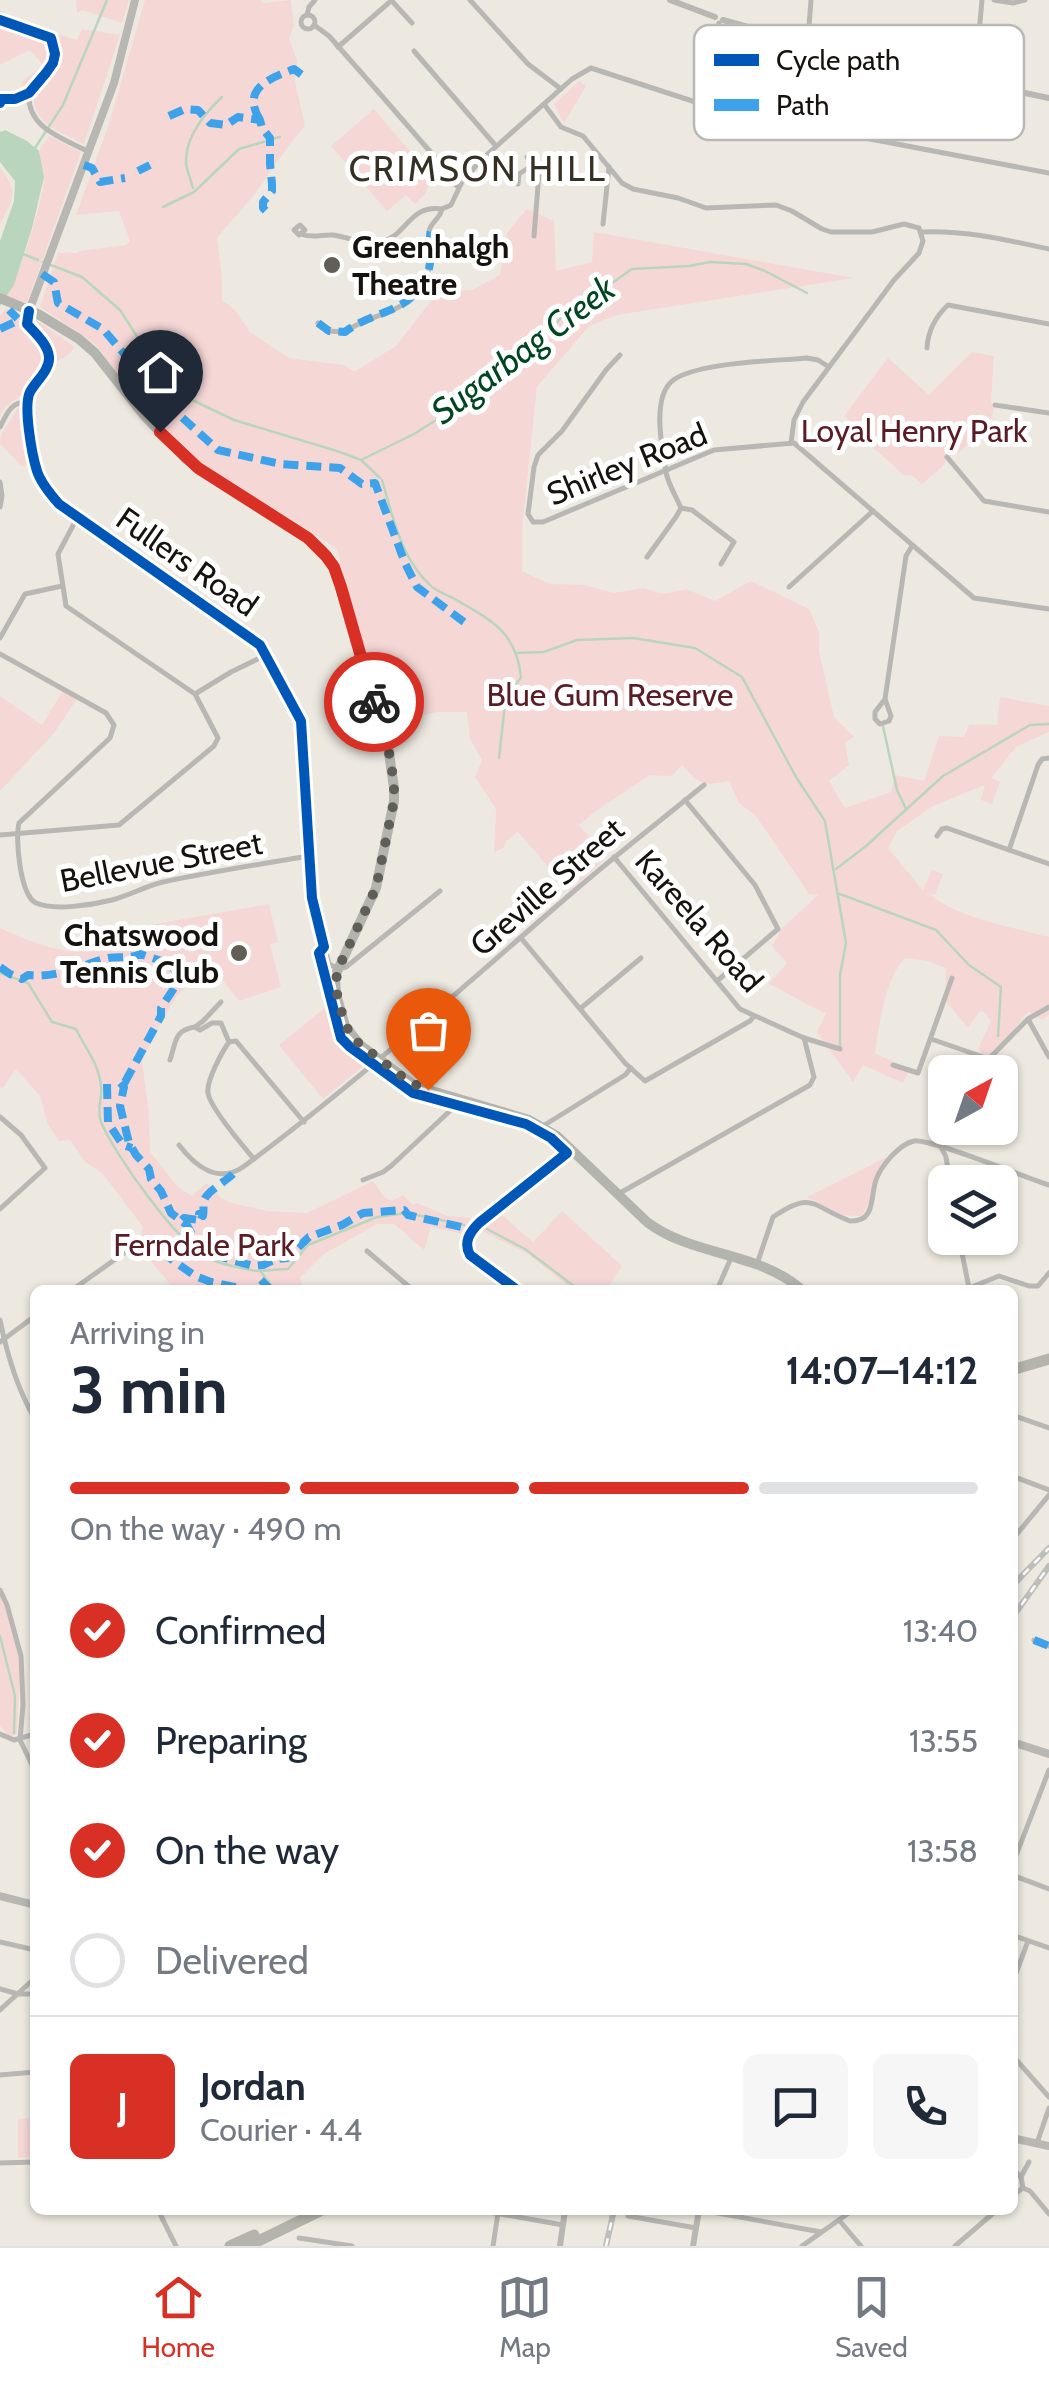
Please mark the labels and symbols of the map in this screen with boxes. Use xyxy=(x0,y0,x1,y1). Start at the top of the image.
legend xyxy=(694,25,1024,140)
text: Cycle path xyxy=(776,43,900,77)
text: Path xyxy=(776,88,829,122)
district label: CRIMSON HILL xyxy=(349,147,607,190)
place label: Greenhalgh Theatre xyxy=(352,227,509,303)
marker: Greenhalgh Theatre xyxy=(321,254,343,276)
water label: Sugarbag Creek xyxy=(422,266,624,433)
pin xyxy=(118,330,203,433)
park label: Loyal Henry Park xyxy=(801,411,1028,450)
street label: Shirley Road xyxy=(541,414,713,513)
street label: Fullers Road xyxy=(109,499,265,624)
courier xyxy=(324,652,424,752)
park label: Blue Gum Reserve xyxy=(487,675,733,714)
street label: Greville Street xyxy=(462,809,632,964)
street label: Bellevue Street xyxy=(57,823,265,900)
street label: Kareela Road xyxy=(627,842,772,1000)
place label: Chatswood Tennis Club xyxy=(60,915,219,991)
marker: Chatswood Tennis Club xyxy=(228,942,250,964)
pin xyxy=(386,988,471,1091)
north arrow xyxy=(928,1055,1018,1145)
park label: Ferndale Park xyxy=(113,1225,295,1264)

